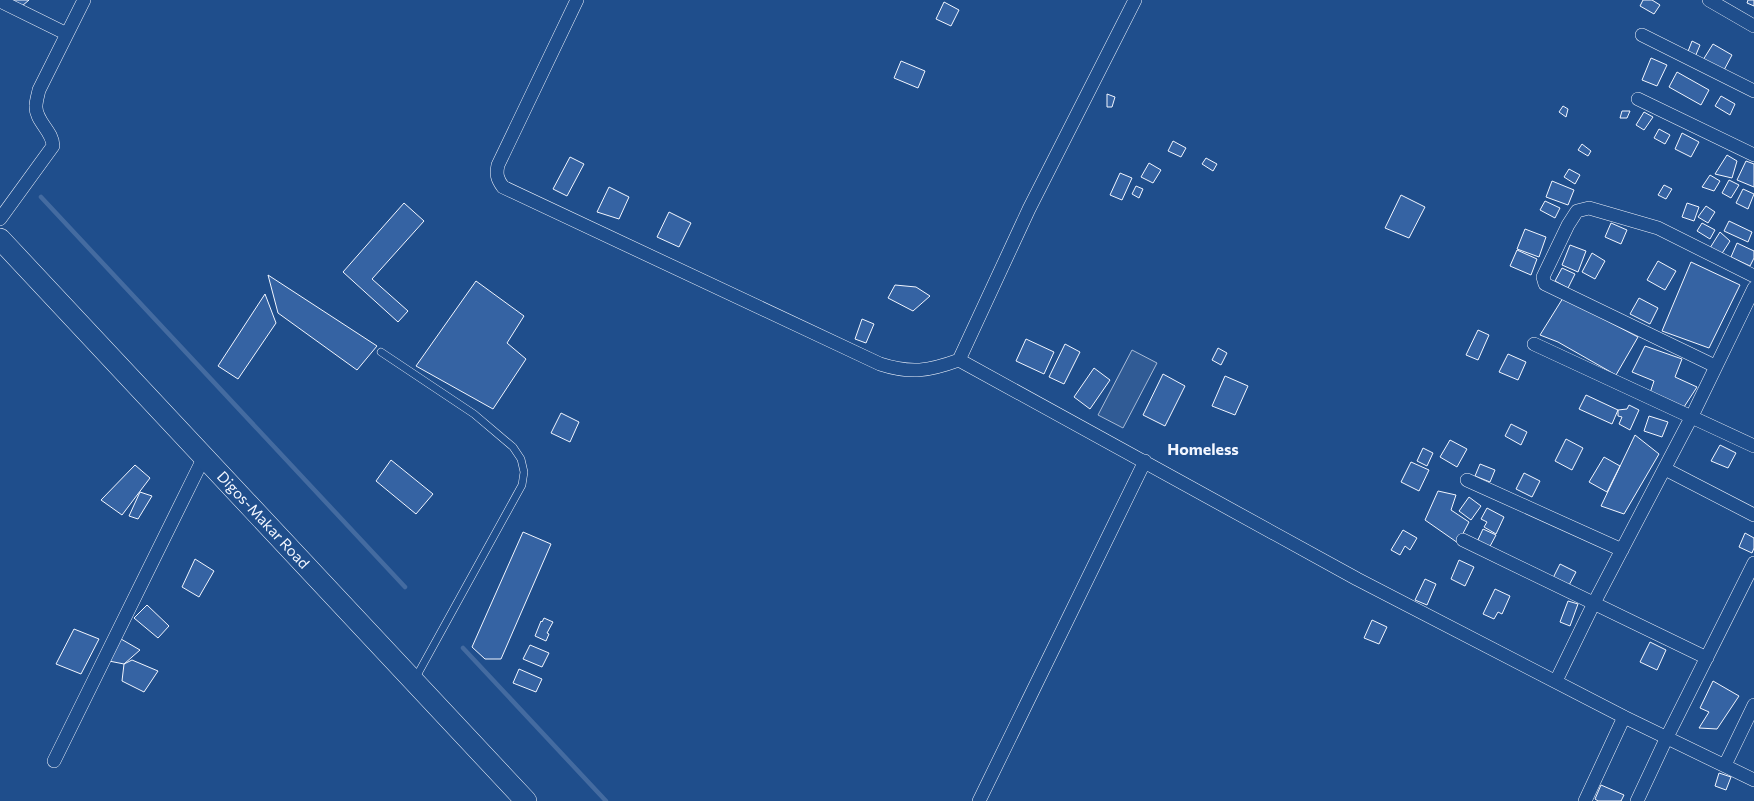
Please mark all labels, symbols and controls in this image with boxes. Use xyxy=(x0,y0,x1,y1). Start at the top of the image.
district label: Homeless xyxy=(1167,439,1239,458)
street label: Digos-Makar Road xyxy=(214,467,314,572)

